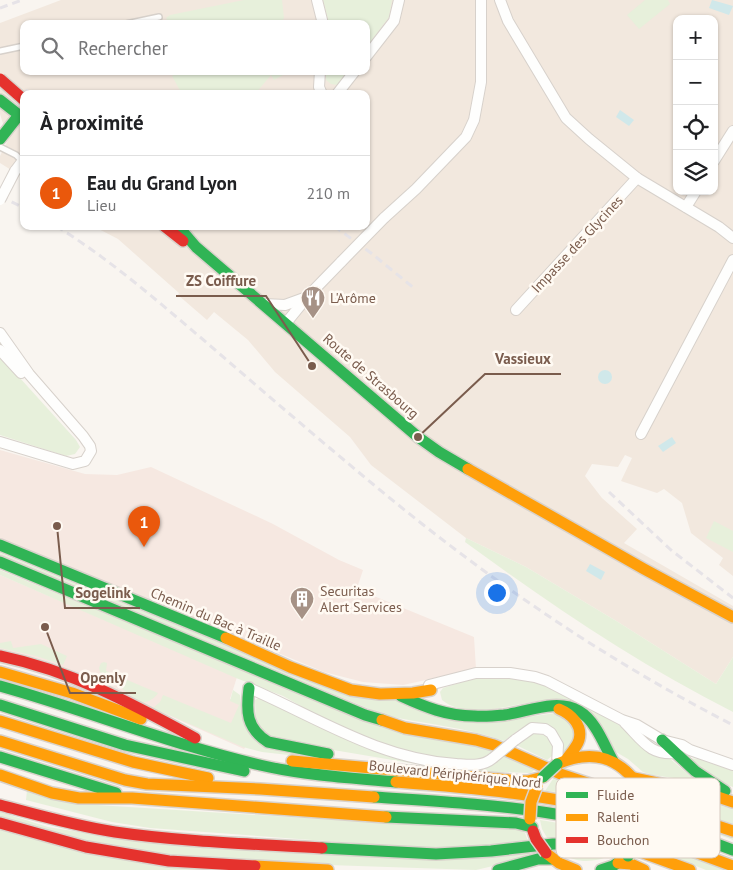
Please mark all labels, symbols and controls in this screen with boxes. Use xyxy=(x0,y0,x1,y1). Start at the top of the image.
map controls xyxy=(673,15,718,195)
button: + xyxy=(673,15,718,60)
search box xyxy=(20,20,370,75)
icon: search xyxy=(38,34,66,62)
text: Rechercher xyxy=(78,36,168,60)
button: − xyxy=(673,60,718,105)
button: locate xyxy=(673,105,718,150)
text: À proximité xyxy=(40,109,144,136)
button: layers xyxy=(673,150,718,195)
text: Eau du Grand Lyon xyxy=(87,171,237,195)
text: 1 xyxy=(51,183,61,203)
text: 210 m xyxy=(307,183,350,203)
street label: Impasse des Glycines xyxy=(527,191,627,296)
text: Lieu xyxy=(87,195,116,215)
callout: ZS Coiffure xyxy=(176,266,266,296)
text: ZS Coiffure xyxy=(186,271,256,290)
restaurant icon: L'Arôme xyxy=(300,285,326,319)
place label: L'Arôme xyxy=(330,289,376,307)
street label: Route de Strasbourg xyxy=(319,329,423,423)
callout: Vassieux xyxy=(485,344,561,374)
text: Vassieux xyxy=(494,349,551,368)
pin: 1 xyxy=(128,506,160,547)
callout: Sogelink xyxy=(65,578,140,608)
your location xyxy=(484,580,510,606)
place label: Securitas Alert Services xyxy=(320,582,402,616)
text: Sogelink xyxy=(75,583,131,602)
street label: Chemin du Bac à Traille xyxy=(148,583,284,655)
building icon: Securitas Alert Services xyxy=(289,586,315,620)
callout: Openly xyxy=(70,663,136,693)
text: Openly xyxy=(80,668,127,687)
street label: Boulevard Périphérique Nord xyxy=(368,756,542,792)
legend xyxy=(556,778,720,858)
text: Fluide xyxy=(597,786,634,804)
text: Ralenti xyxy=(597,808,640,826)
text: Bouchon xyxy=(597,831,649,849)

